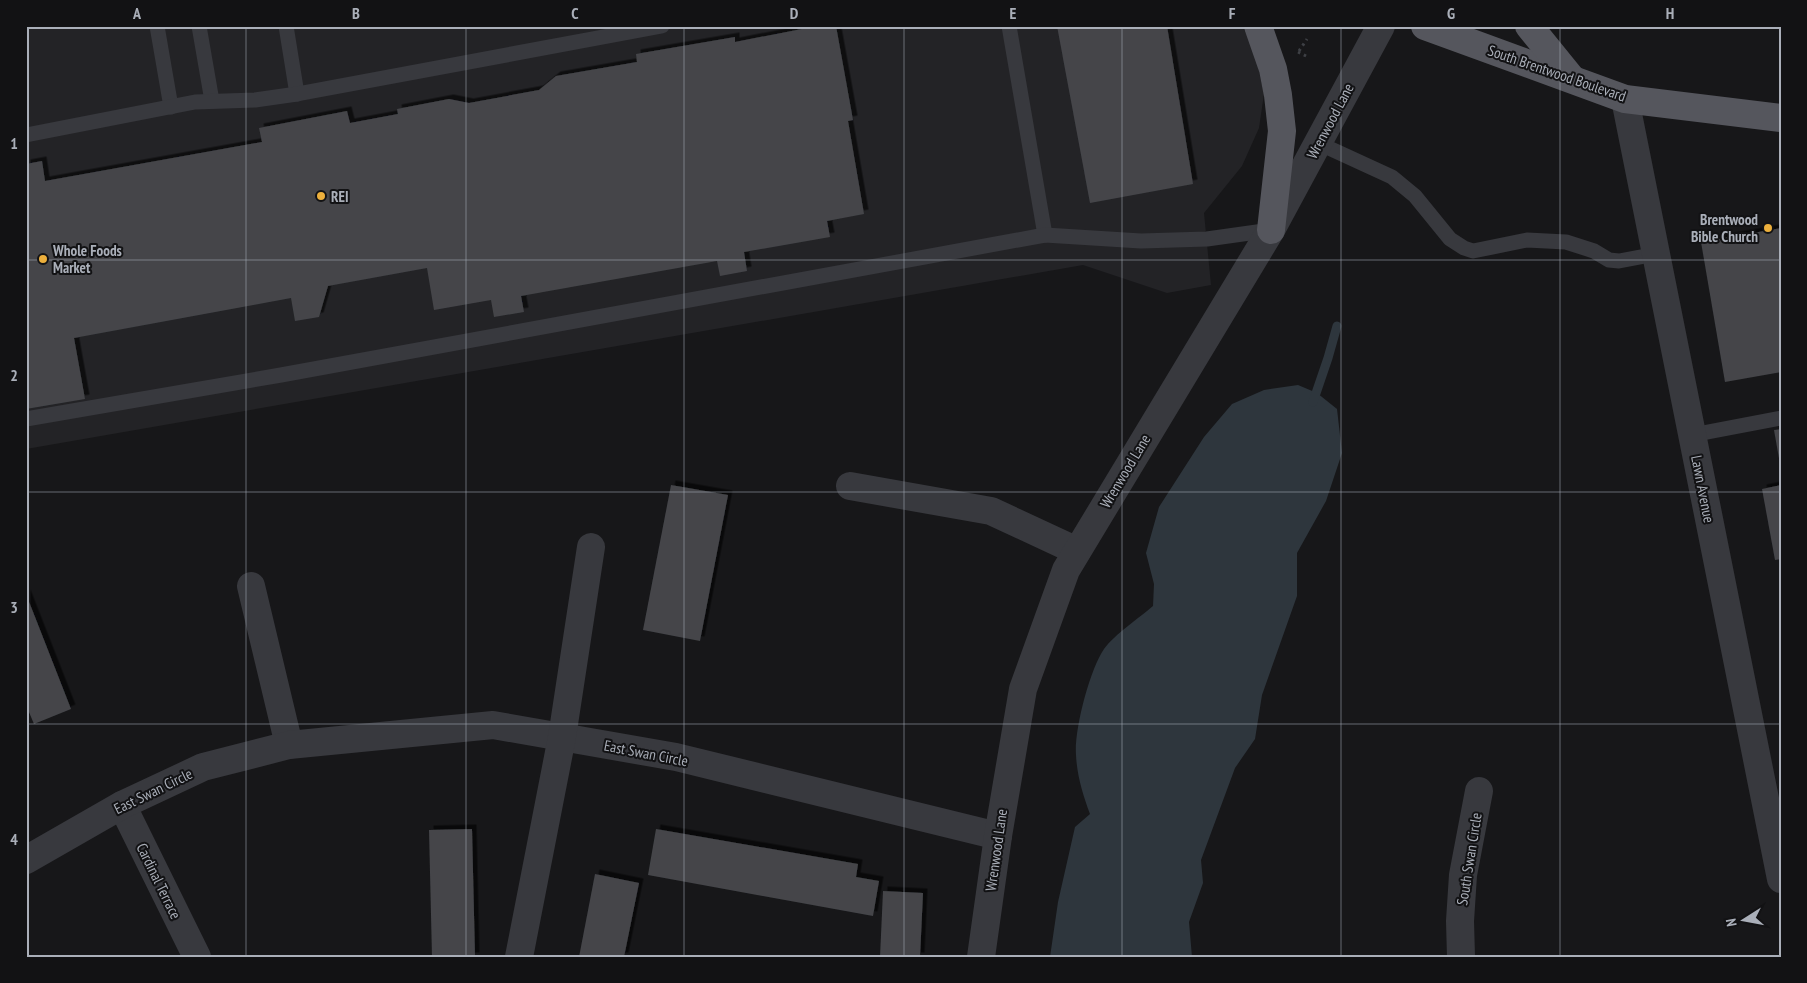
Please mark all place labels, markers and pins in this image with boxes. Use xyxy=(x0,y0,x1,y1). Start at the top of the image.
place label: REI xyxy=(331,187,349,206)
marker: REI xyxy=(315,190,327,202)
place label: Brentwood Bible Church xyxy=(1691,210,1758,246)
marker: Brentwood Bible Church xyxy=(1762,222,1774,234)
place label: Whole Foods Market xyxy=(52,241,122,277)
marker: Whole Foods Market xyxy=(37,253,49,265)

